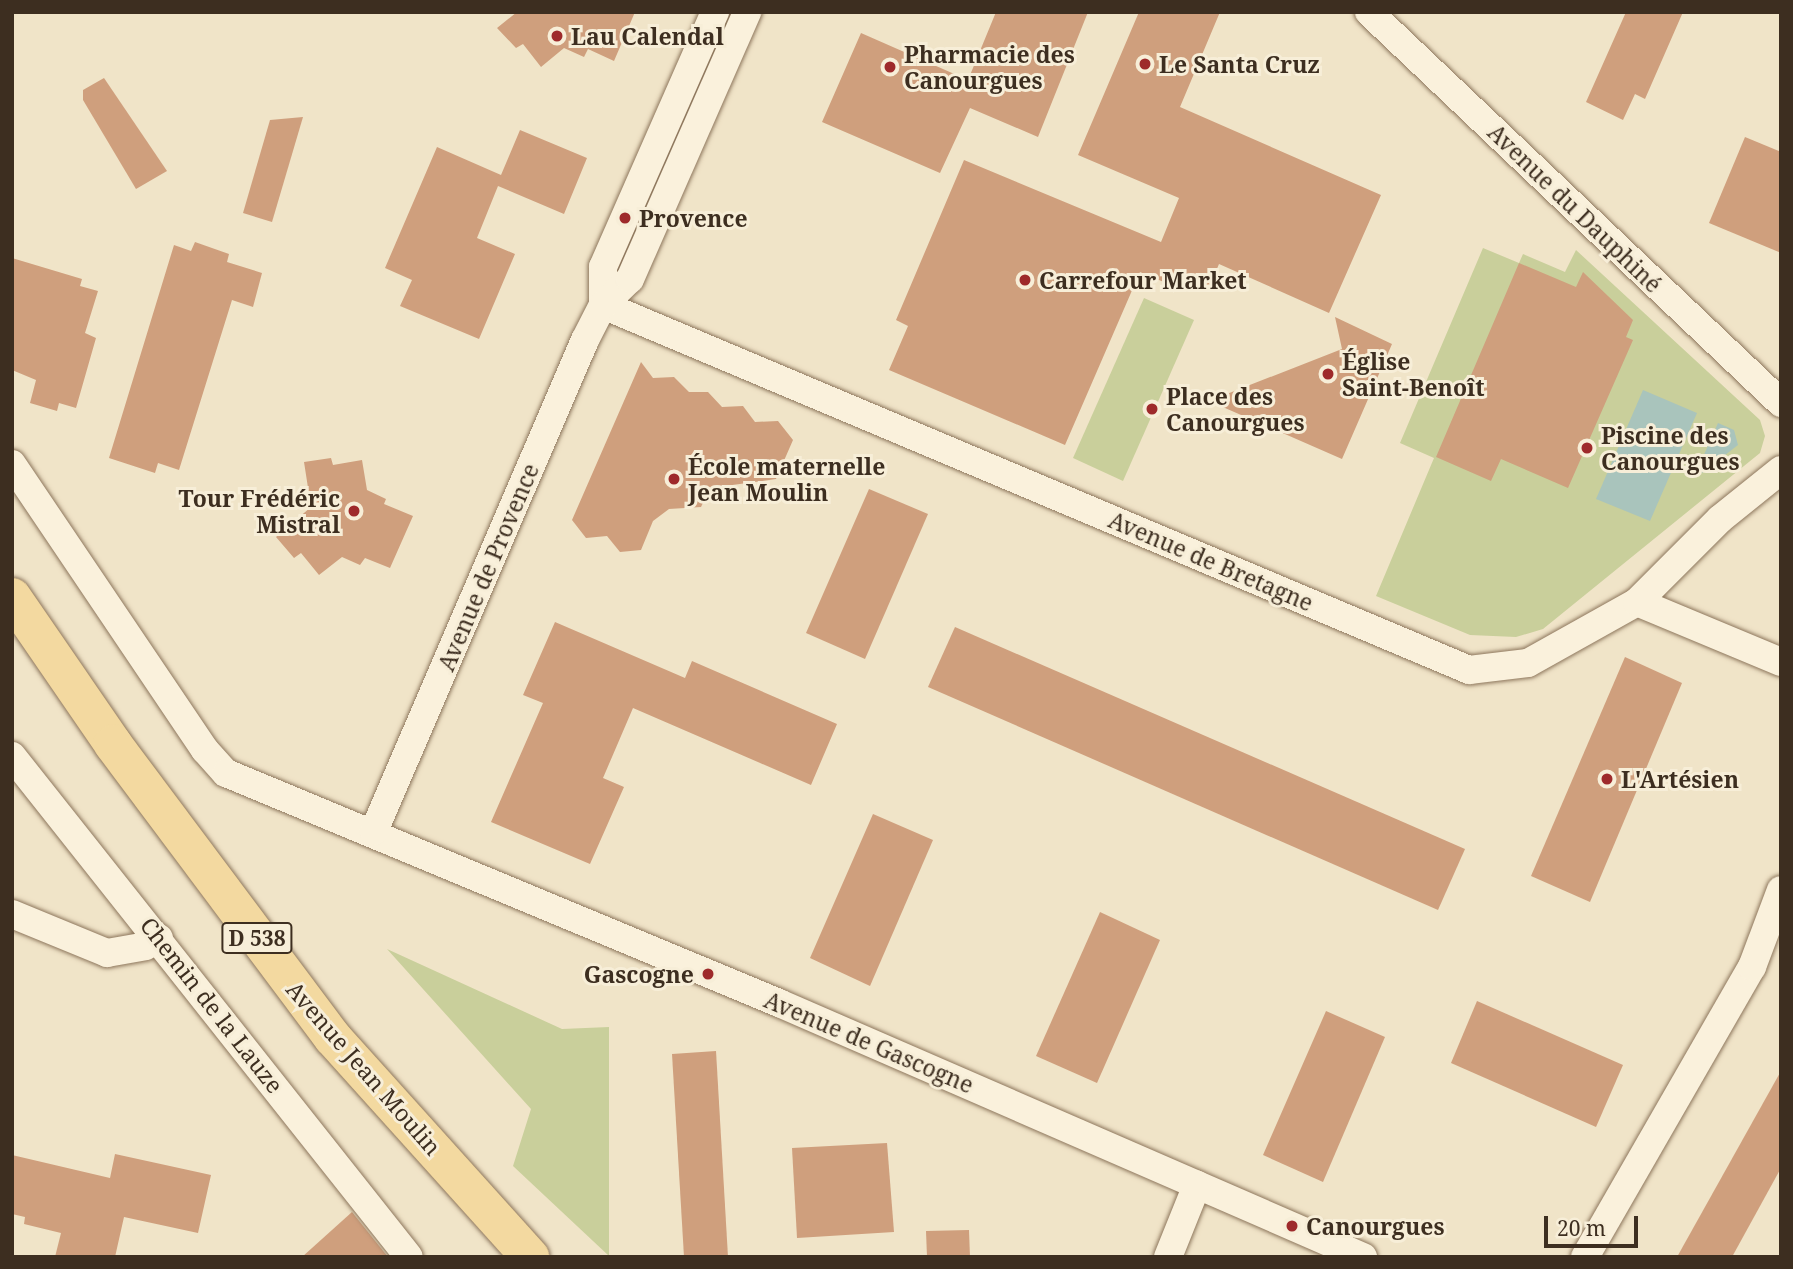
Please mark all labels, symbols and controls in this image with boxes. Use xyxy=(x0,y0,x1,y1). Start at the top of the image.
place label: Lau Calendal xyxy=(571,22,724,50)
marker: Lau Calendal xyxy=(549,28,565,44)
place label: Pharmacie des Canourgues xyxy=(904,40,1075,94)
place label: Le Santa Cruz xyxy=(1159,50,1320,78)
marker: Le Santa Cruz xyxy=(1137,56,1153,72)
marker: Pharmacie des Canourgues xyxy=(882,59,898,75)
street label: Avenue du Dauphiné xyxy=(1483,118,1667,298)
place label: Provence xyxy=(639,204,748,232)
marker: Provence xyxy=(617,210,633,226)
place label: Carrefour Market xyxy=(1039,266,1247,294)
marker: Carrefour Market xyxy=(1017,272,1033,288)
place label: Église Saint-Benoît xyxy=(1342,347,1484,401)
marker: Église Saint-Benoît xyxy=(1320,366,1336,382)
place label: Place des Canourgues xyxy=(1166,382,1304,436)
marker: Place des Canourgues xyxy=(1144,401,1160,417)
place label: Piscine des Canourgues xyxy=(1601,421,1739,475)
marker: Piscine des Canourgues xyxy=(1579,440,1595,456)
place label: École maternelle Jean Moulin xyxy=(688,452,885,506)
street label: Avenue de Provence xyxy=(432,459,544,675)
marker: École maternelle Jean Moulin xyxy=(666,471,682,487)
place label: Tour Frédéric Mistral xyxy=(179,484,340,538)
marker: Tour Frédéric Mistral xyxy=(346,503,362,519)
street label: Avenue de Bretagne xyxy=(1105,505,1317,617)
place label: L'Artésien xyxy=(1621,765,1739,793)
marker: L'Artésien xyxy=(1599,771,1615,787)
street label: Chemin de la Lauze xyxy=(135,912,289,1098)
road number: D 538 xyxy=(220,920,294,956)
place label: Gascogne xyxy=(584,960,694,988)
marker: Gascogne xyxy=(700,966,716,982)
street label: Avenue Jean Moulin xyxy=(281,975,447,1161)
street label: Avenue de Gascogne xyxy=(760,985,978,1099)
scale bar xyxy=(1548,1202,1643,1246)
place label: Canourgues xyxy=(1306,1212,1444,1240)
text: 20 m xyxy=(1557,1214,1606,1242)
marker: Canourgues xyxy=(1284,1218,1300,1234)

